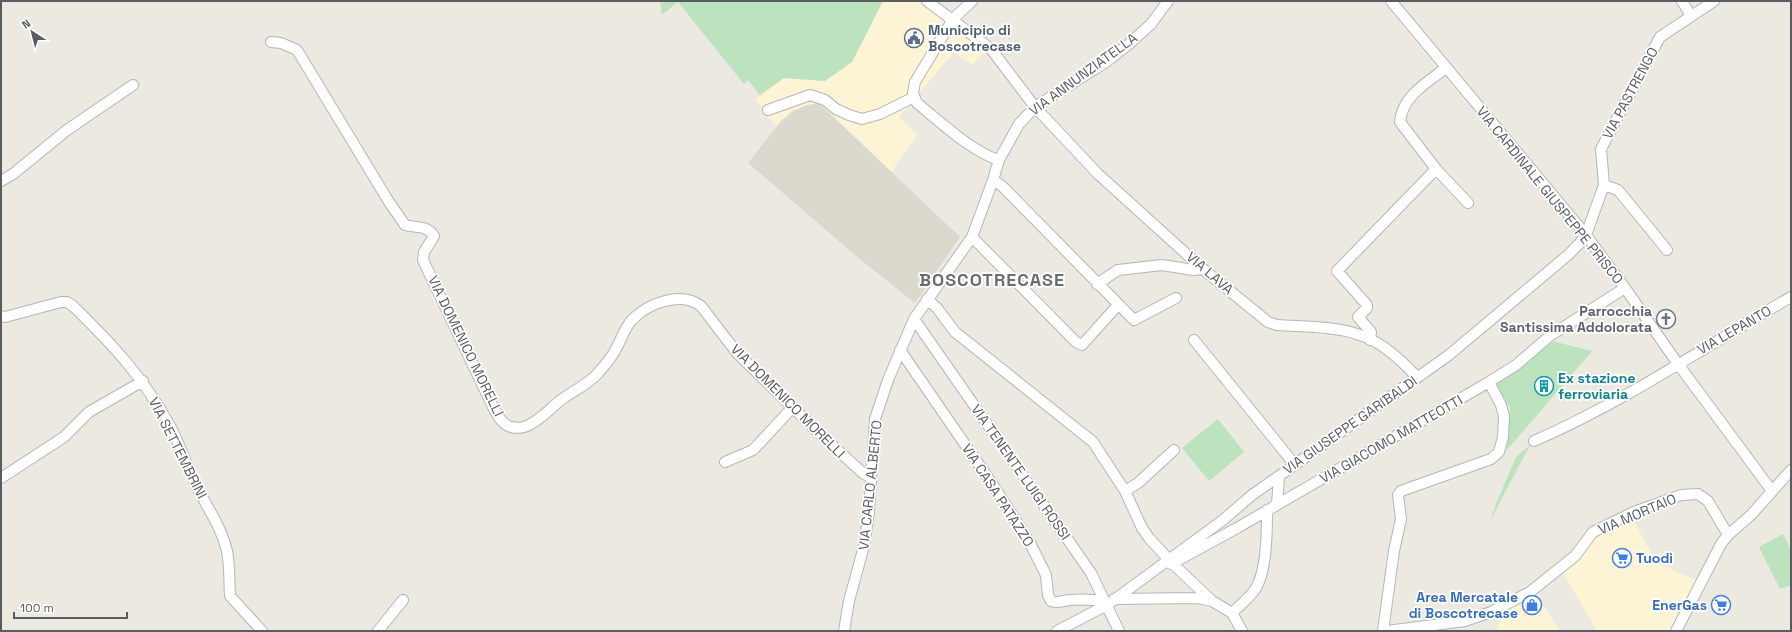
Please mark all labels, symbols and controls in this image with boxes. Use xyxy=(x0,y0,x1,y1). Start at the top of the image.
north arrow xyxy=(12,12,52,52)
text: N xyxy=(19,16,33,32)
place label: Municipio di Boscotrecase xyxy=(928,21,1021,55)
public building icon: Municipio di Boscotrecase xyxy=(903,27,925,49)
street label: VIA ANNUNZIATELLA xyxy=(1025,29,1141,119)
street label: VIA PASTRENGO xyxy=(1598,44,1662,142)
street label: VIA CARDINALE GIUSPEPPE PRISCO xyxy=(1473,102,1627,288)
street label: VIA LAVA xyxy=(1183,248,1237,299)
district label: BOSCOTRECASE xyxy=(919,268,1065,291)
street label: VIA DOMENICO MORELLI xyxy=(424,273,508,419)
place label: Parrocchia Santissima Addolorata xyxy=(1500,302,1652,336)
street label: VIA LEPANTO xyxy=(1694,302,1774,358)
church icon: Parrocchia Santissima Addolorata xyxy=(1655,308,1677,330)
street label: VIA DOMENICO MORELLI xyxy=(727,340,849,462)
place label: Ex stazione ferroviaria xyxy=(1558,369,1636,403)
street label: VIA GIUSEPPE GARIBALDI xyxy=(1279,372,1421,478)
building icon: Ex stazione ferroviaria xyxy=(1533,375,1555,397)
street label: VIA GIACOMO MATTEOTTI xyxy=(1316,391,1466,487)
street label: VIA SETTEMBRINI xyxy=(145,394,211,502)
street label: VIA TENENTE LUIGI ROSSI xyxy=(967,401,1075,543)
street label: VIA CARLO ALBERTO xyxy=(854,419,886,551)
street label: VIA CASA PATAZZO xyxy=(958,440,1038,550)
street label: VIA MORTAIO xyxy=(1595,489,1679,539)
supermarket icon: Tuodì xyxy=(1611,547,1633,569)
place label: Tuodì xyxy=(1636,549,1673,567)
place label: Area Mercatale di Boscotrecase xyxy=(1409,588,1518,622)
scale bar xyxy=(14,594,127,620)
shop icon: Area Mercatale di Boscotrecase xyxy=(1521,594,1543,616)
supermarket icon: EnerGas xyxy=(1710,594,1732,616)
place label: EnerGas xyxy=(1652,596,1707,614)
text: 100 m xyxy=(20,600,54,616)

